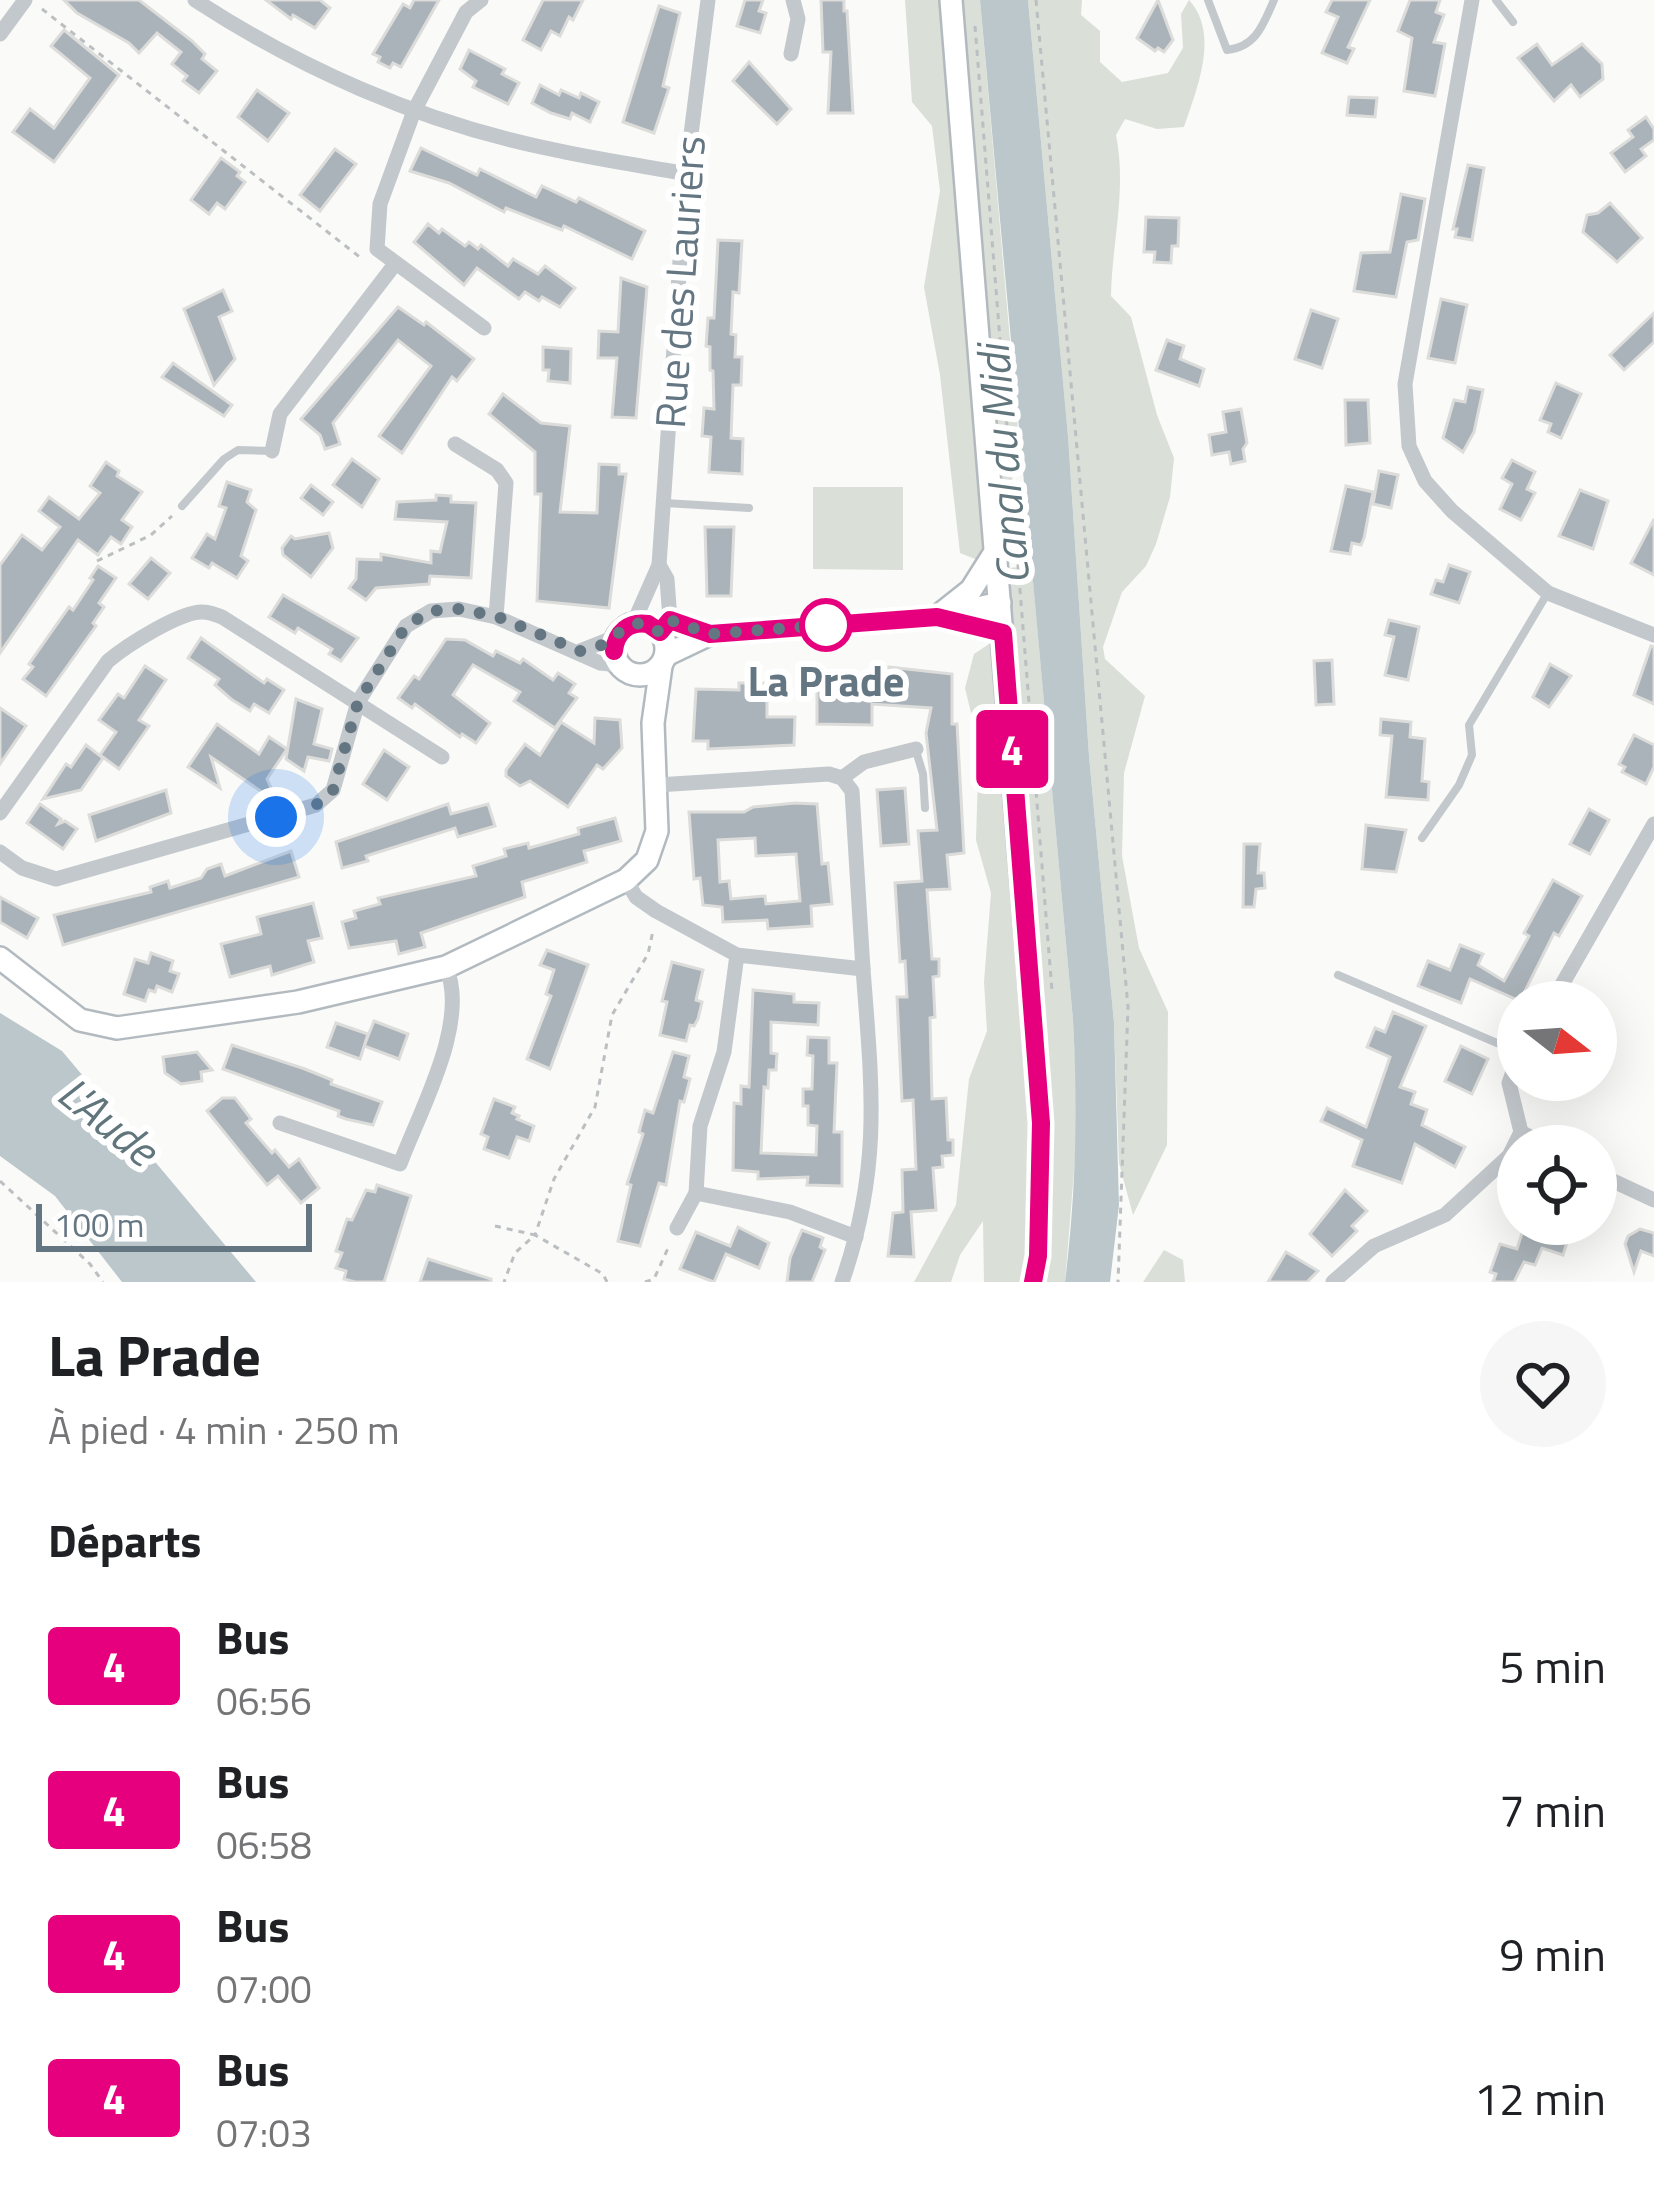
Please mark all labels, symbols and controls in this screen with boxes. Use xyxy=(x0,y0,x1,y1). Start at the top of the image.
street label: Rue des Lauriers xyxy=(637,133,721,430)
water label: Canal du Midi xyxy=(957,338,1046,588)
marker: La Prade xyxy=(801,600,851,650)
place label: La Prade xyxy=(748,648,904,712)
line badge: 4 xyxy=(973,710,1051,788)
text: 4 xyxy=(1000,717,1024,781)
your location xyxy=(246,787,306,847)
north arrow xyxy=(1497,981,1617,1101)
map controls xyxy=(1497,981,1617,1245)
water label: L'Aude xyxy=(44,1059,175,1183)
button: locate xyxy=(1497,1125,1617,1245)
scale bar xyxy=(36,1198,312,1251)
text: 100 m xyxy=(54,1200,144,1250)
text: La Prade xyxy=(48,1311,261,1398)
button: heart xyxy=(1480,1321,1606,1447)
text: À pied · 4 min · 250 m xyxy=(48,1400,400,1459)
text: Départs xyxy=(48,1506,202,1574)
text: Bus xyxy=(216,1603,290,1671)
text: 5 min xyxy=(1499,1632,1606,1700)
text: 4 xyxy=(102,1634,126,1698)
text: 06:56 xyxy=(216,1671,312,1730)
text: Bus xyxy=(216,1747,290,1815)
text: 7 min xyxy=(1499,1776,1606,1844)
text: 4 xyxy=(102,1778,126,1842)
text: 06:58 xyxy=(216,1815,312,1874)
text: Bus xyxy=(216,1891,290,1959)
text: 9 min xyxy=(1499,1920,1606,1988)
text: 4 xyxy=(102,1922,126,1986)
text: 07:00 xyxy=(216,1959,312,2018)
text: Bus xyxy=(216,2035,290,2103)
text: 12 min xyxy=(1474,2064,1606,2132)
text: 4 xyxy=(102,2066,126,2130)
text: 07:03 xyxy=(216,2103,312,2162)

